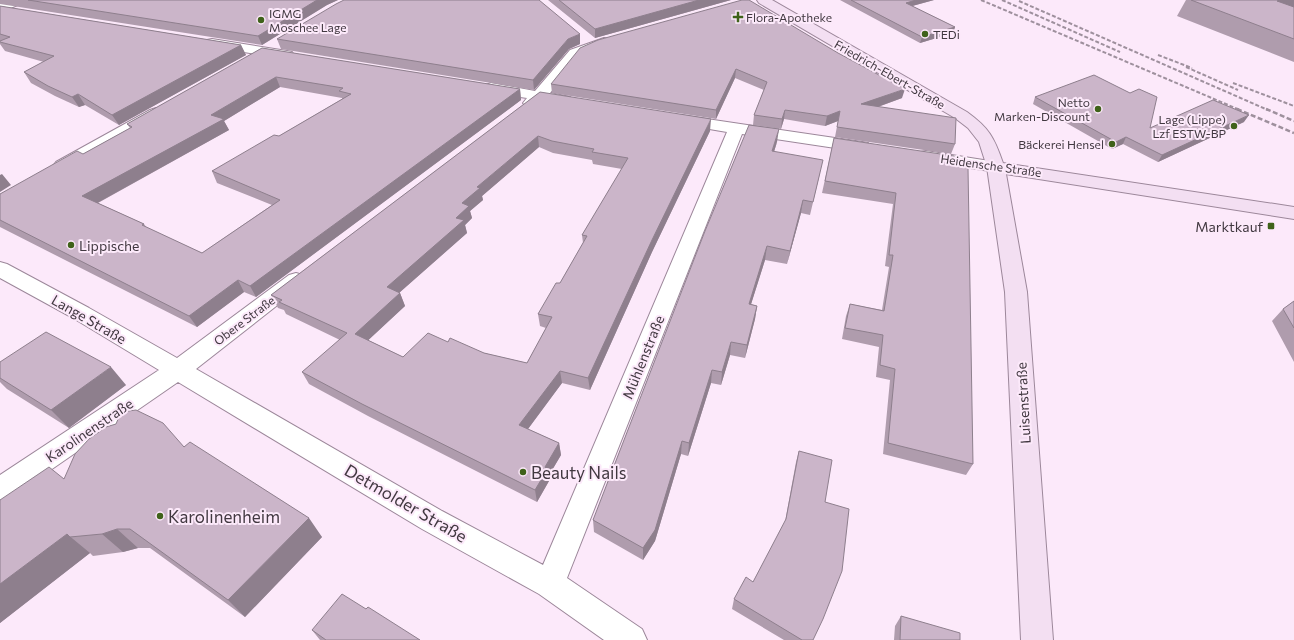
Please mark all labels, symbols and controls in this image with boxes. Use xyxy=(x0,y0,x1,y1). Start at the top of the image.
place label: IGMG Moschee Lage xyxy=(269,6,347,34)
place label: Flora-Apotheke xyxy=(746,10,832,24)
marker: Flora-Apotheke xyxy=(733,12,743,22)
marker: IGMG Moschee Lage xyxy=(256,15,266,25)
place label: TEDi xyxy=(933,27,960,41)
marker: TEDi xyxy=(920,29,930,39)
street label: Friedrich-Ebert-Straße xyxy=(832,37,948,111)
place label: Netto Marken-Discount xyxy=(994,95,1090,123)
marker: Netto Marken-Discount xyxy=(1093,104,1103,114)
place label: Lage (Lippe) Lzf ESTW-BP xyxy=(1152,112,1226,140)
marker: Lage (Lippe) Lzf ESTW-BP xyxy=(1229,121,1239,131)
place label: Bäckerei Hensel xyxy=(1018,137,1104,151)
marker: Bäckerei Hensel xyxy=(1107,139,1117,149)
street label: Heidensche Straße xyxy=(940,151,1042,179)
place label: Marktkauf xyxy=(1195,218,1263,235)
marker: Marktkauf xyxy=(1266,221,1276,231)
place label: Lippische xyxy=(79,237,139,254)
marker: Lippische xyxy=(66,240,76,250)
street label: Lange Straße xyxy=(49,291,129,347)
street label: Obere Straße xyxy=(211,292,277,348)
street label: Mühlenstraße xyxy=(618,313,668,401)
street label: Luisenstraße xyxy=(1012,362,1034,444)
street label: Karolinenstraße xyxy=(42,395,136,465)
street label: Detmolder Straße xyxy=(341,459,471,547)
place label: Beauty Nails xyxy=(531,462,626,483)
marker: Beauty Nails xyxy=(518,467,528,477)
place label: Karolinenheim xyxy=(168,506,280,527)
marker: Karolinenheim xyxy=(155,511,165,521)

